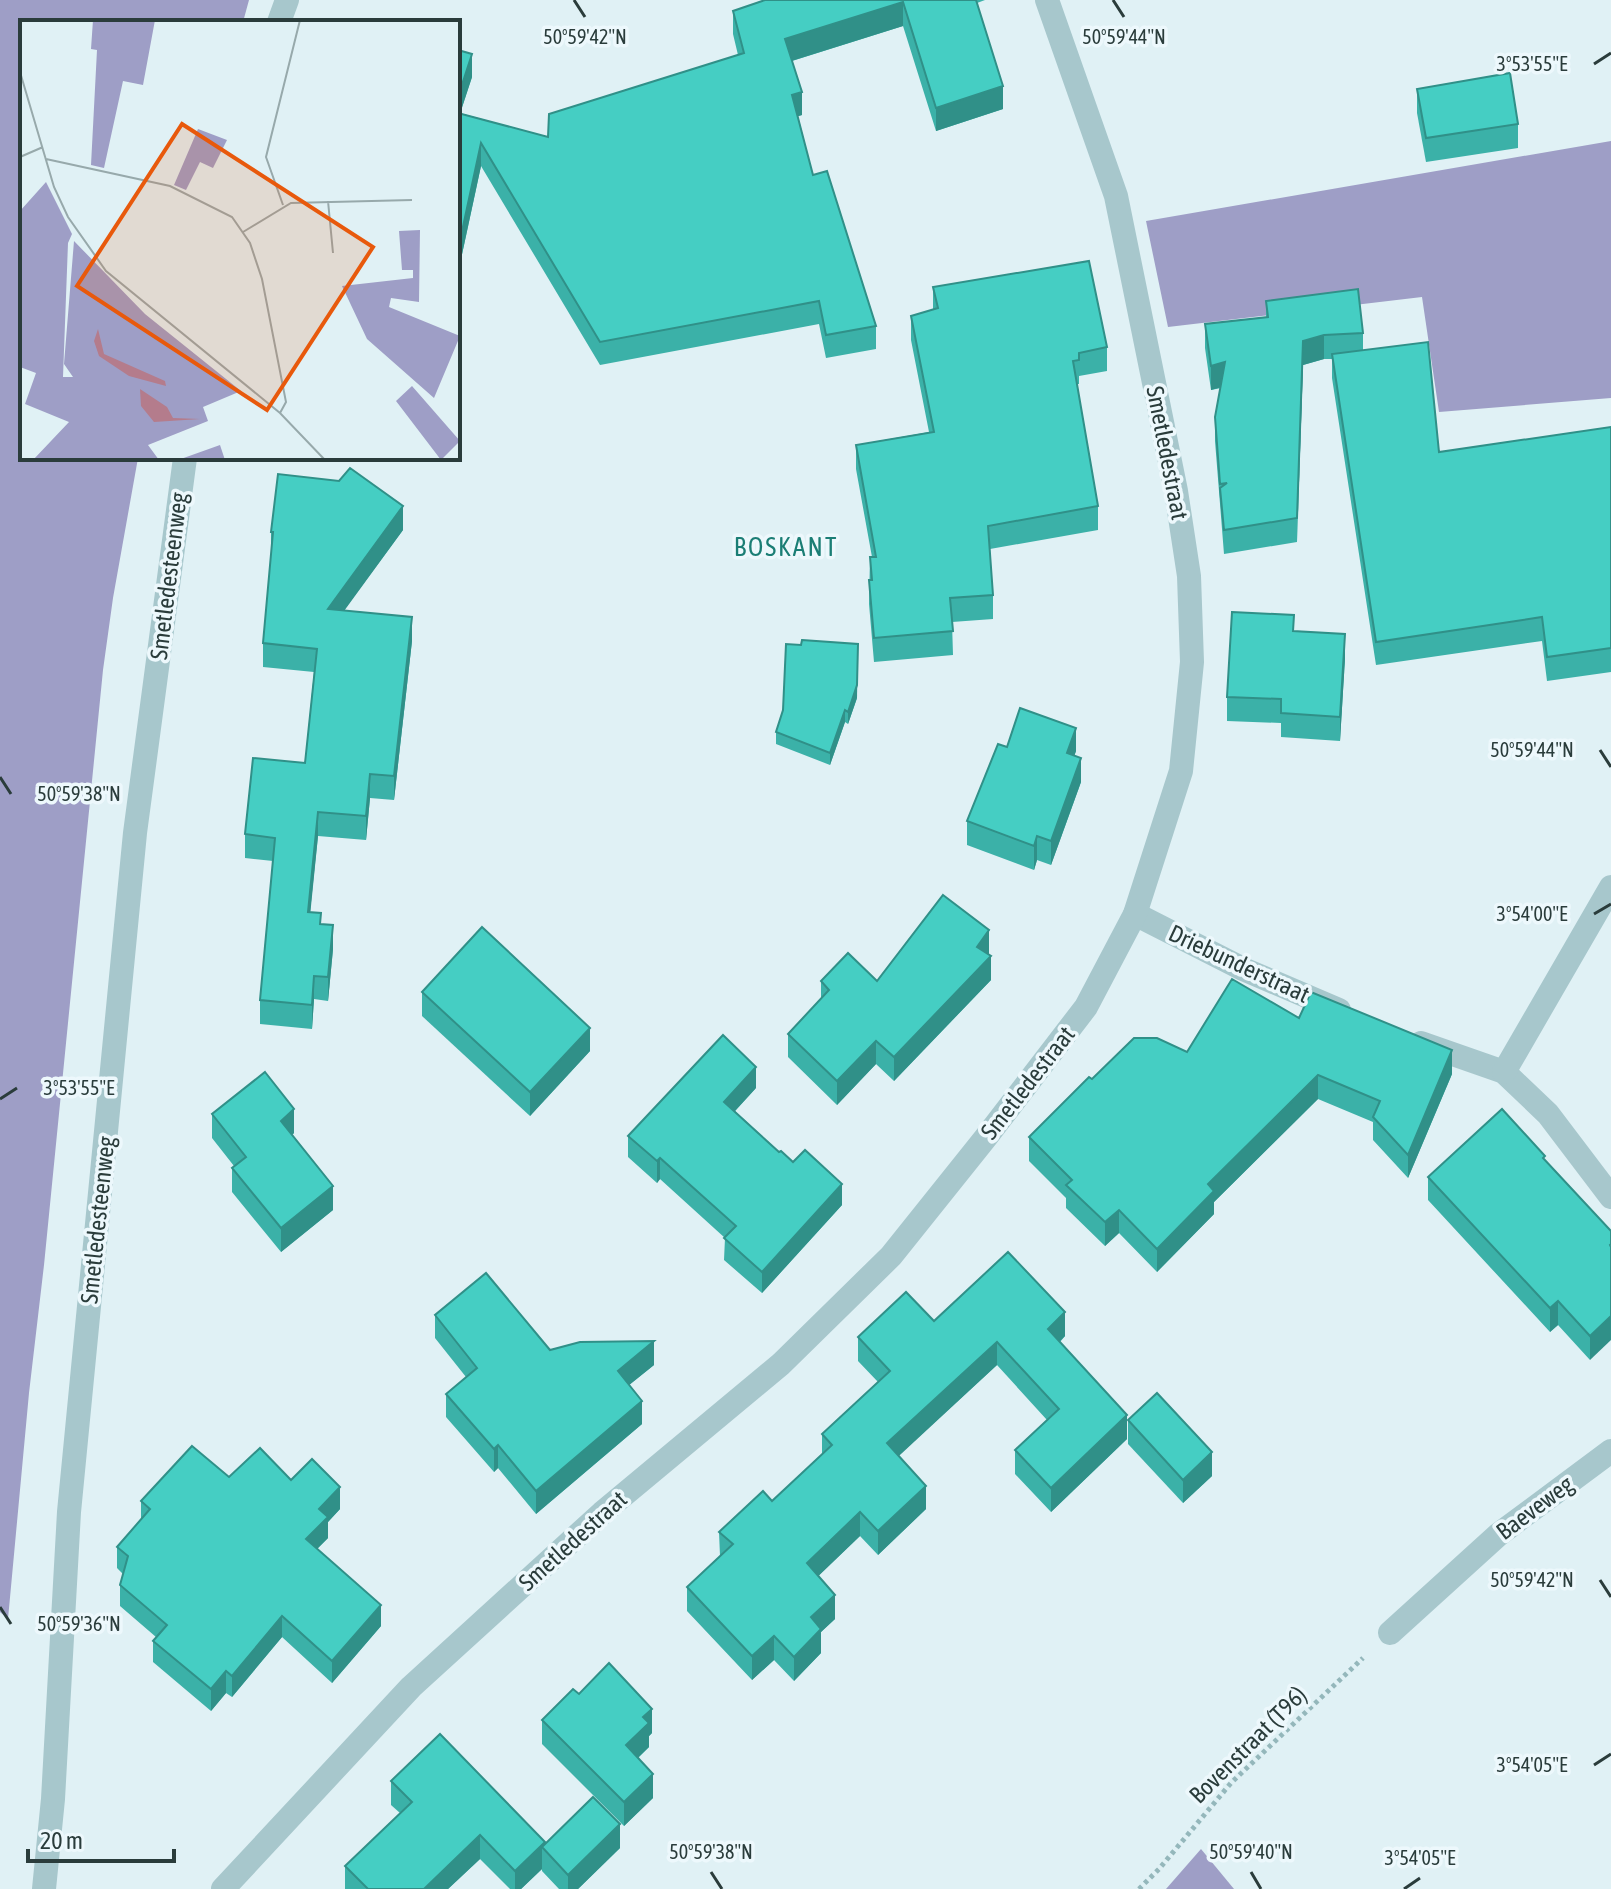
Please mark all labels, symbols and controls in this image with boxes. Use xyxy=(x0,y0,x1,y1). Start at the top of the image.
inset map xyxy=(20,20,460,460)
text: 50°59'42"N xyxy=(543,25,627,48)
text: 50°59'44"N xyxy=(1082,25,1166,48)
text: 3°53'55"E xyxy=(1497,52,1568,75)
street label: Smetledestraat xyxy=(1141,384,1194,522)
street label: Smetledesteenweg xyxy=(145,490,192,661)
district label: BOSKANT xyxy=(734,532,838,562)
text: 50°59'44"N xyxy=(1490,738,1574,761)
text: 50°59'38"N xyxy=(37,782,121,805)
text: 3°54'00"E xyxy=(1497,902,1568,925)
street label: Driebunderstraat xyxy=(1165,919,1314,1008)
street label: Smetledestraat xyxy=(975,1021,1080,1144)
text: 3°53'55"E xyxy=(44,1076,115,1099)
street label: Smetledesteenweg xyxy=(75,1134,120,1305)
street label: Baeveweg xyxy=(1491,1470,1579,1545)
street label: Smetledestraat xyxy=(513,1485,632,1596)
text: 50°59'42"N xyxy=(1490,1568,1574,1591)
text: 50°59'36"N xyxy=(37,1612,121,1635)
street label: Bovenstraat (T96) xyxy=(1184,1681,1312,1809)
text: 3°54'05"E xyxy=(1497,1753,1568,1776)
scale bar xyxy=(28,1813,174,1863)
text: 20 m xyxy=(40,1827,83,1854)
text: 50°59'38"N xyxy=(669,1840,753,1863)
text: 50°59'40"N xyxy=(1209,1840,1293,1863)
text: 3°54'05"E xyxy=(1385,1846,1456,1869)

